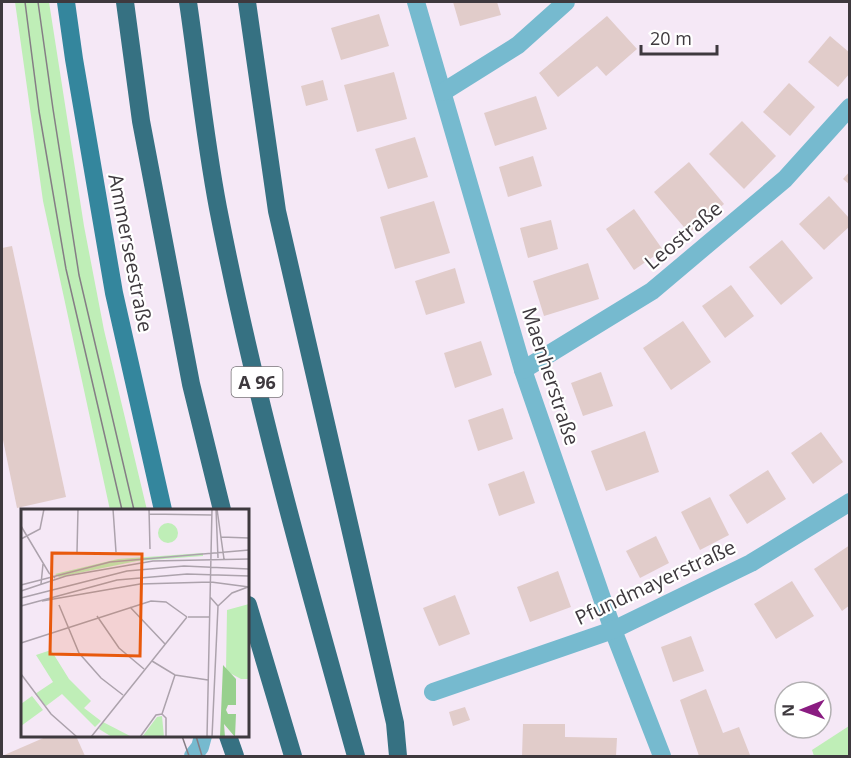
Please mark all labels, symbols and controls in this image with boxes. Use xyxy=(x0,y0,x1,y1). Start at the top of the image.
scale bar xyxy=(641,18,718,56)
text: 20 m xyxy=(650,26,692,50)
street label: Ammerseestraße xyxy=(102,172,160,334)
street label: Leostraße xyxy=(639,195,727,275)
street label: Maenherstraße xyxy=(516,303,586,449)
road number: A 96 xyxy=(232,367,282,397)
inset map xyxy=(21,509,249,737)
street label: Pfundmayerstraße xyxy=(570,533,740,631)
north arrow xyxy=(773,680,833,740)
text: N xyxy=(777,704,799,717)

